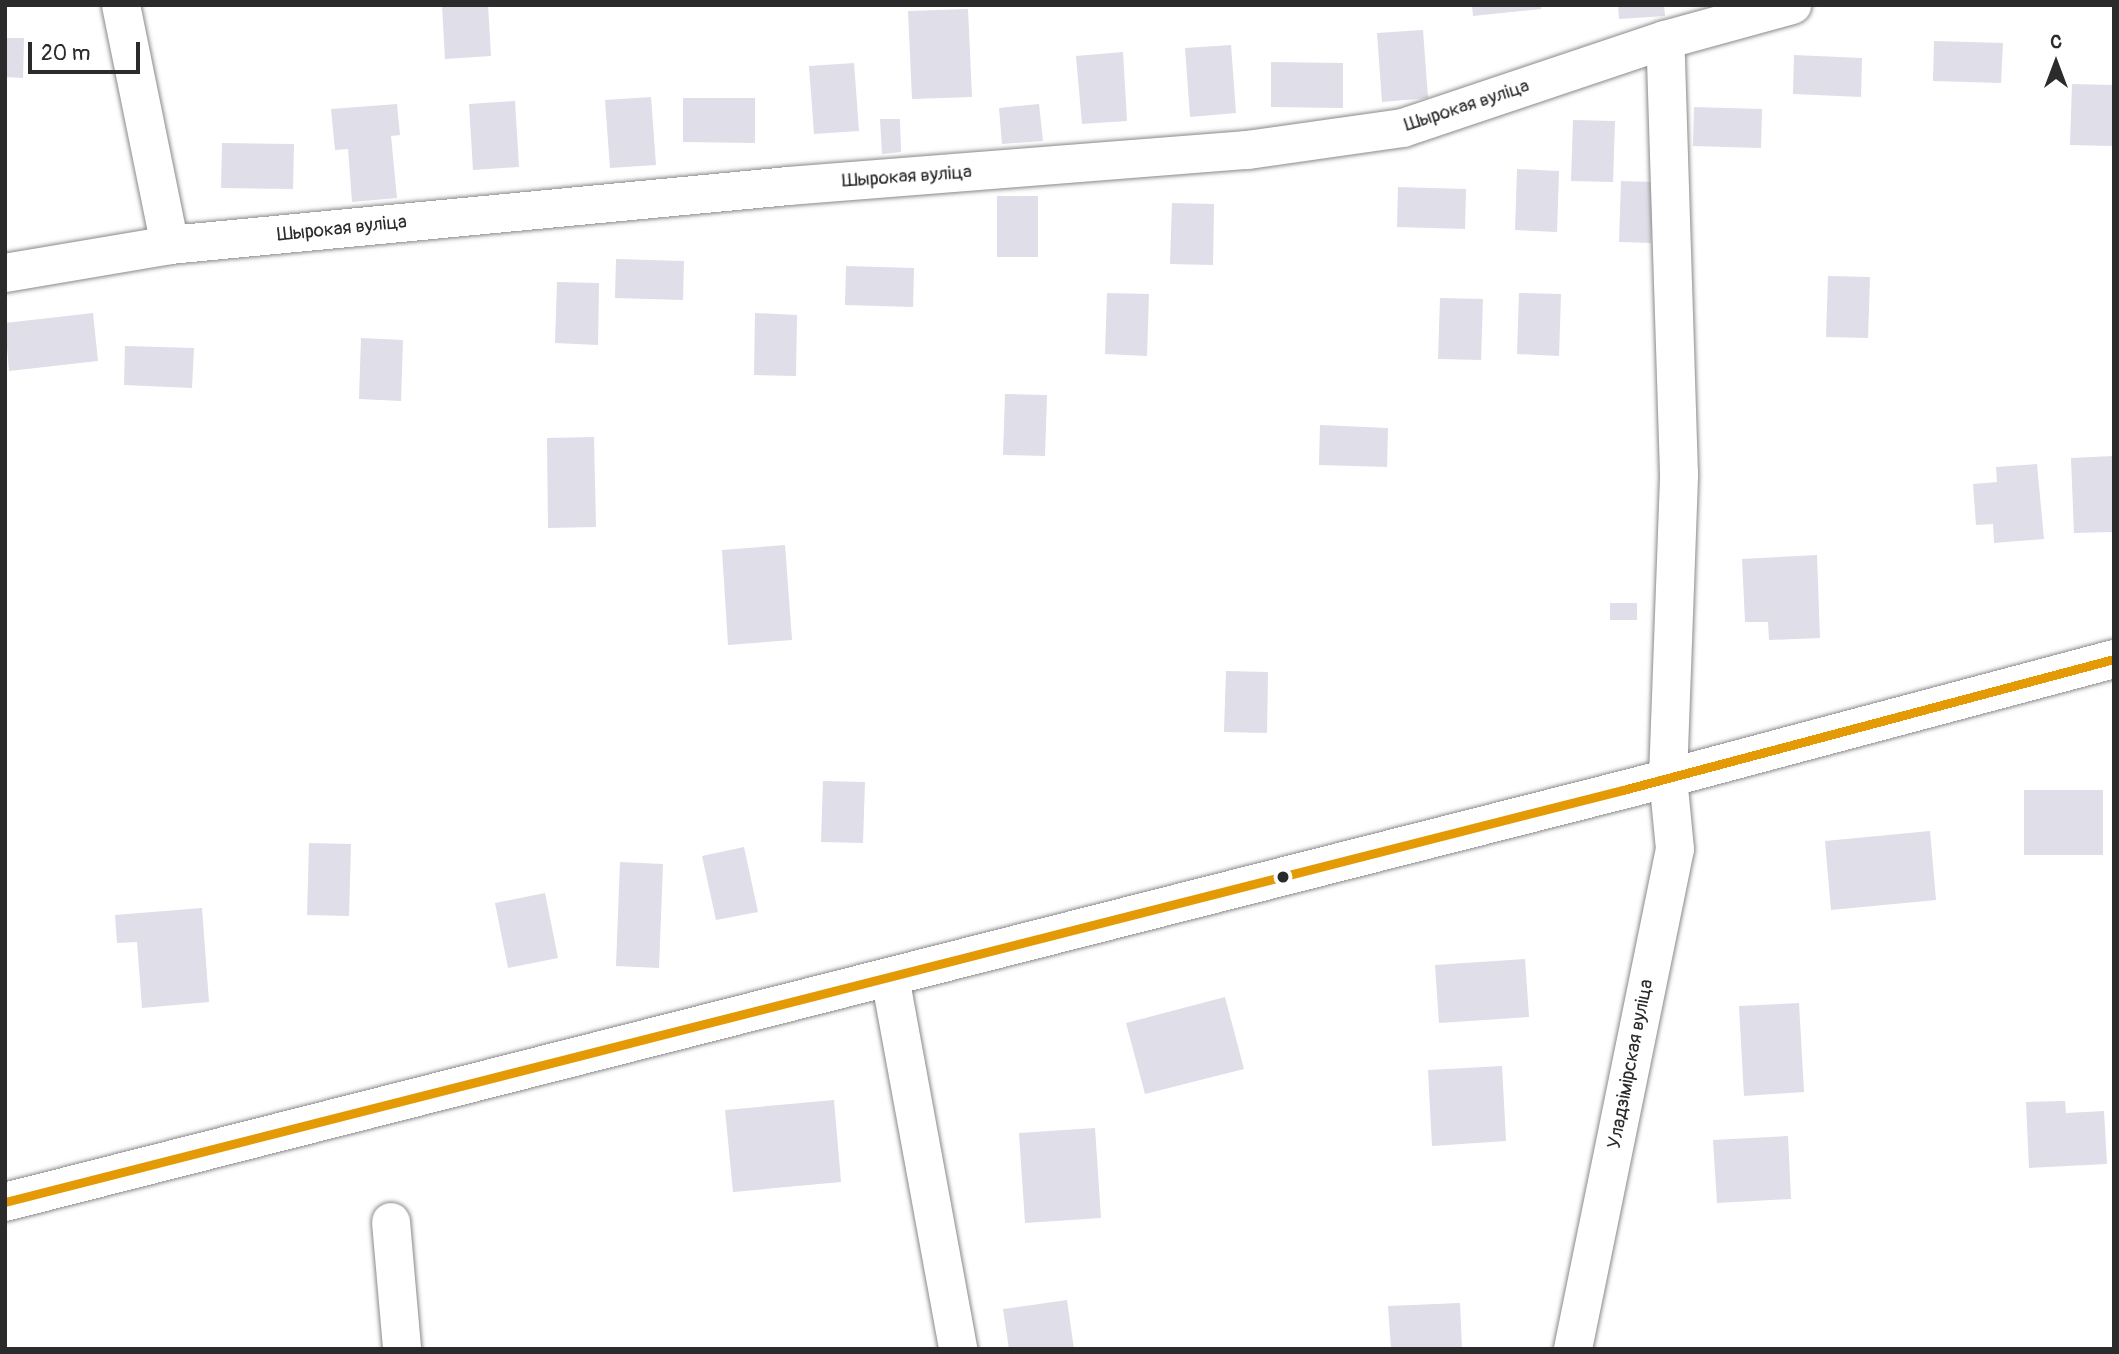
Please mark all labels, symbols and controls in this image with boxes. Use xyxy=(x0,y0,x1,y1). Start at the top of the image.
scale bar xyxy=(32,28,144,72)
north arrow xyxy=(2021,28,2091,98)
text: С xyxy=(2050,30,2062,54)
text: 20 m xyxy=(41,40,90,67)
street label: Шырокая вуліца xyxy=(1402,75,1532,137)
street label: Шырокая вуліца xyxy=(841,161,973,193)
street label: Шырокая вуліца xyxy=(276,211,408,247)
unlabelled marker xyxy=(1276,870,1290,884)
street label: Уладзімірская вуліца xyxy=(1603,977,1659,1151)

